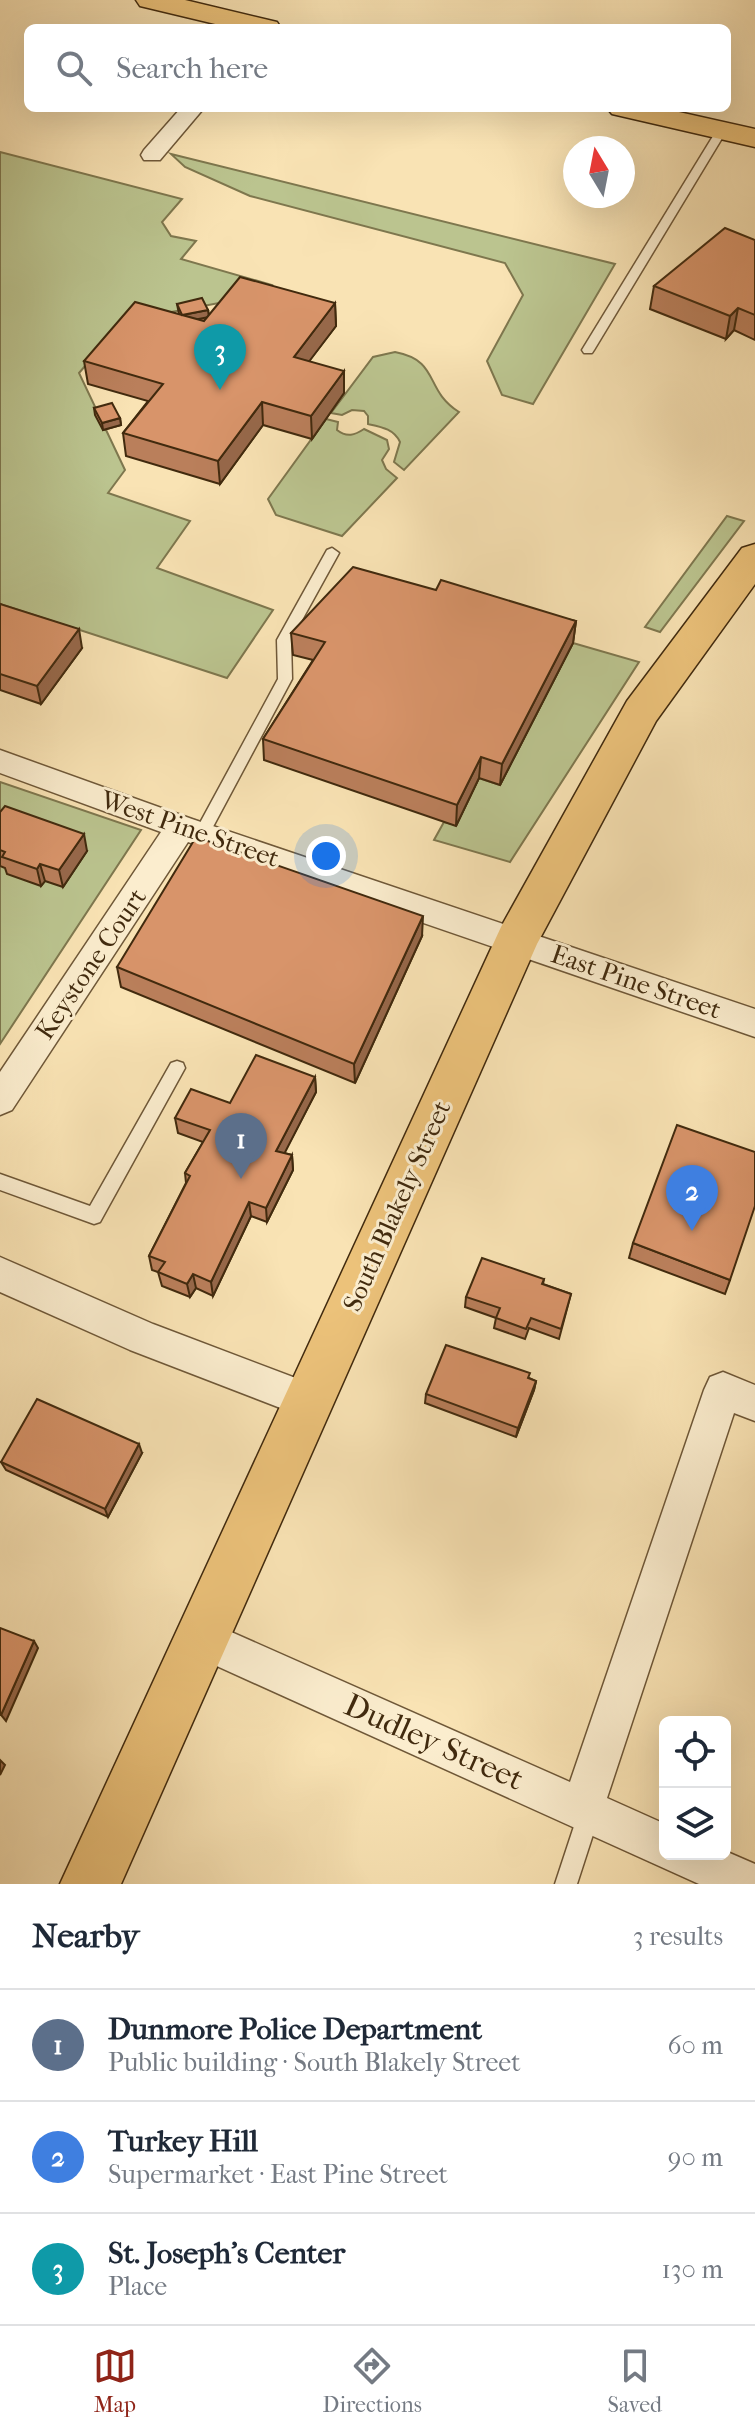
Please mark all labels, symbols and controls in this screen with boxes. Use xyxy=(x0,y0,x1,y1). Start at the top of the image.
search box xyxy=(24,24,731,112)
icon: search xyxy=(52,46,96,90)
text: Search here xyxy=(116,51,268,86)
north arrow xyxy=(563,136,635,208)
pin: 3 xyxy=(194,324,246,390)
street label: West Pine Street xyxy=(96,784,284,874)
your location xyxy=(306,836,346,876)
street label: Keystone Court xyxy=(29,882,153,1045)
street label: East Pine Street xyxy=(547,938,726,1026)
street label: South Blakely Street xyxy=(337,1095,458,1316)
pin: 1 xyxy=(215,1113,267,1179)
pin: 2 xyxy=(666,1165,718,1231)
street label: Dudley Street xyxy=(339,1686,530,1798)
map controls xyxy=(659,1716,731,1860)
button: locate xyxy=(659,1716,731,1788)
button: layers xyxy=(659,1788,731,1860)
text: Nearby xyxy=(32,1916,139,1956)
text: 3 results xyxy=(633,1921,723,1952)
text: Dunmore Police Department xyxy=(108,2012,482,2047)
text: 1 xyxy=(53,2030,63,2061)
text: 60 m xyxy=(667,2030,723,2061)
text: Public building · South Blakely Street xyxy=(108,2047,521,2078)
text: Turkey Hill xyxy=(108,2124,258,2159)
text: 2 xyxy=(51,2142,65,2173)
text: 90 m xyxy=(668,2142,723,2173)
text: Supermarket · East Pine Street xyxy=(108,2159,448,2190)
text: St. Joseph's Center xyxy=(108,2236,345,2271)
text: 3 xyxy=(53,2254,63,2285)
text: 130 m xyxy=(662,2254,723,2285)
text: Place xyxy=(108,2271,167,2302)
tab: Map xyxy=(93,2344,137,2418)
tab: Directions xyxy=(323,2344,422,2418)
tab: Saved xyxy=(608,2344,662,2418)

